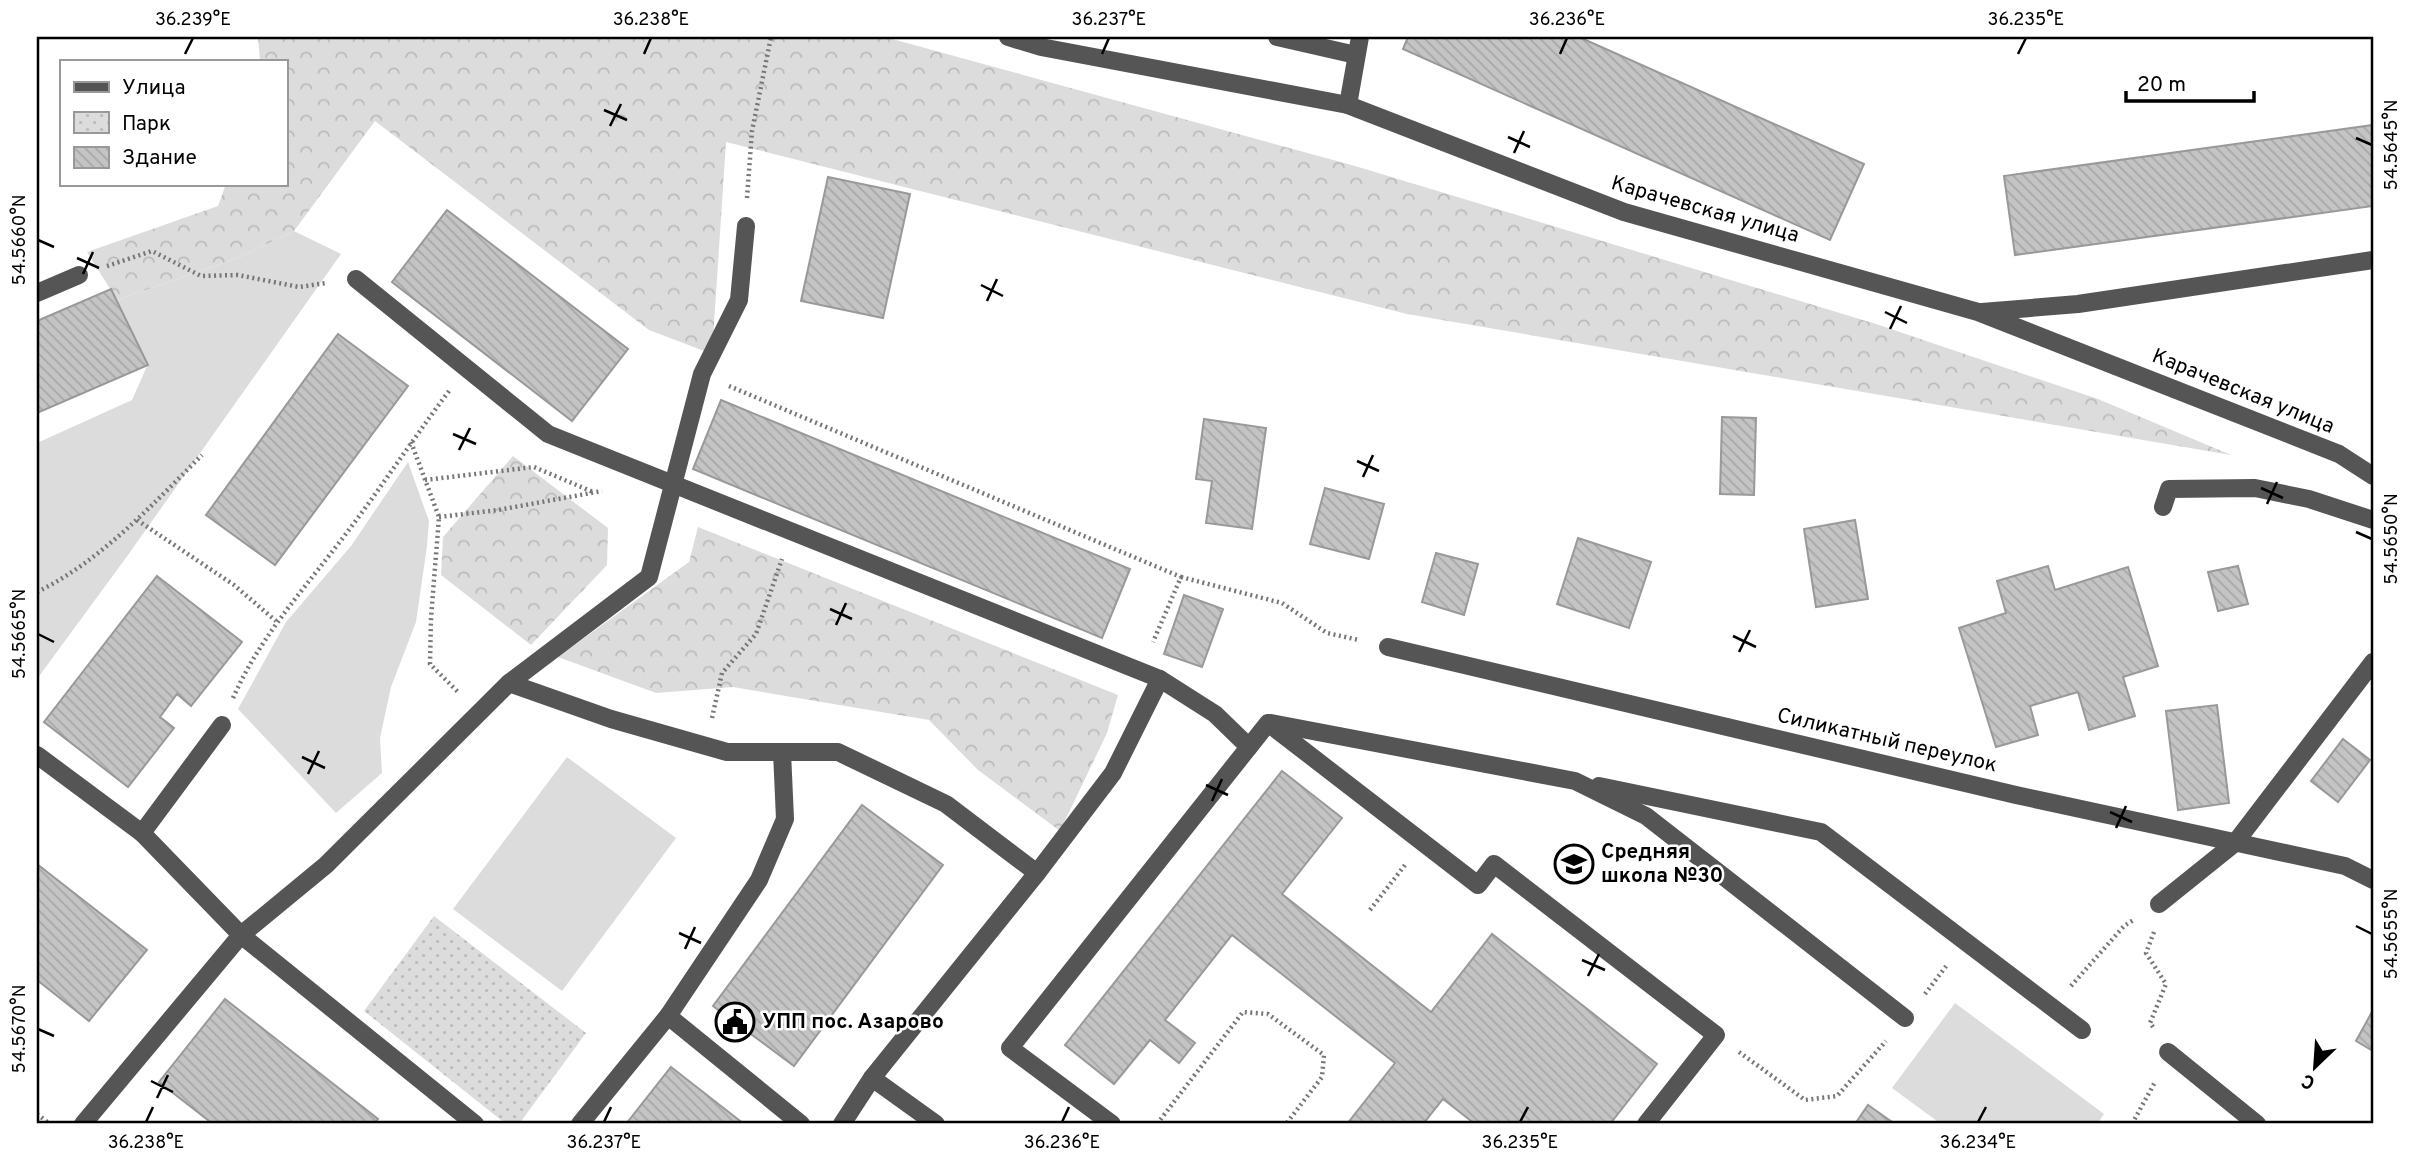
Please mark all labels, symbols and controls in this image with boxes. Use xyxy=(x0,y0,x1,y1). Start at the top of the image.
text: 36.239°E xyxy=(155,9,231,32)
text: 36.238°E xyxy=(613,9,689,32)
text: 36.237°E xyxy=(1072,9,1146,32)
text: 36.236°E xyxy=(1529,9,1605,32)
text: 36.235°E xyxy=(1988,9,2064,32)
legend xyxy=(60,60,287,186)
scale bar xyxy=(2126,60,2254,104)
text: 20 m xyxy=(2137,72,2186,99)
text: Улица xyxy=(122,75,186,102)
text: 54.5645°N xyxy=(2381,99,2404,191)
text: Парк xyxy=(122,111,171,138)
text: Здание xyxy=(122,145,197,172)
street label: Карачевская улица xyxy=(1608,170,1802,250)
text: 54.5660°N xyxy=(9,194,32,286)
street label: Карачевская улица xyxy=(2148,343,2338,441)
text: 54.5650°N xyxy=(2381,493,2404,585)
text: 54.5665°N xyxy=(9,589,32,679)
street label: Силикатный переулок xyxy=(1774,703,2000,779)
place label: Средняя школа №30 xyxy=(1601,839,1723,890)
school or university icon: Средняя школа №30 xyxy=(1553,843,1595,885)
text: 54.5655°N xyxy=(2381,888,2404,980)
text: 54.5670°N xyxy=(9,985,32,1073)
public building icon: УПП пос. Азарово xyxy=(714,1001,756,1043)
place label: УПП пос. Азарово xyxy=(762,1009,944,1036)
north arrow xyxy=(2280,1032,2350,1102)
text: С xyxy=(2298,1067,2319,1094)
text: 36.238°E xyxy=(108,1132,184,1155)
text: 36.237°E xyxy=(567,1132,641,1155)
text: 36.236°E xyxy=(1024,1132,1100,1155)
text: 36.235°E xyxy=(1482,1132,1558,1155)
text: 36.234°E xyxy=(1940,1132,2016,1155)

